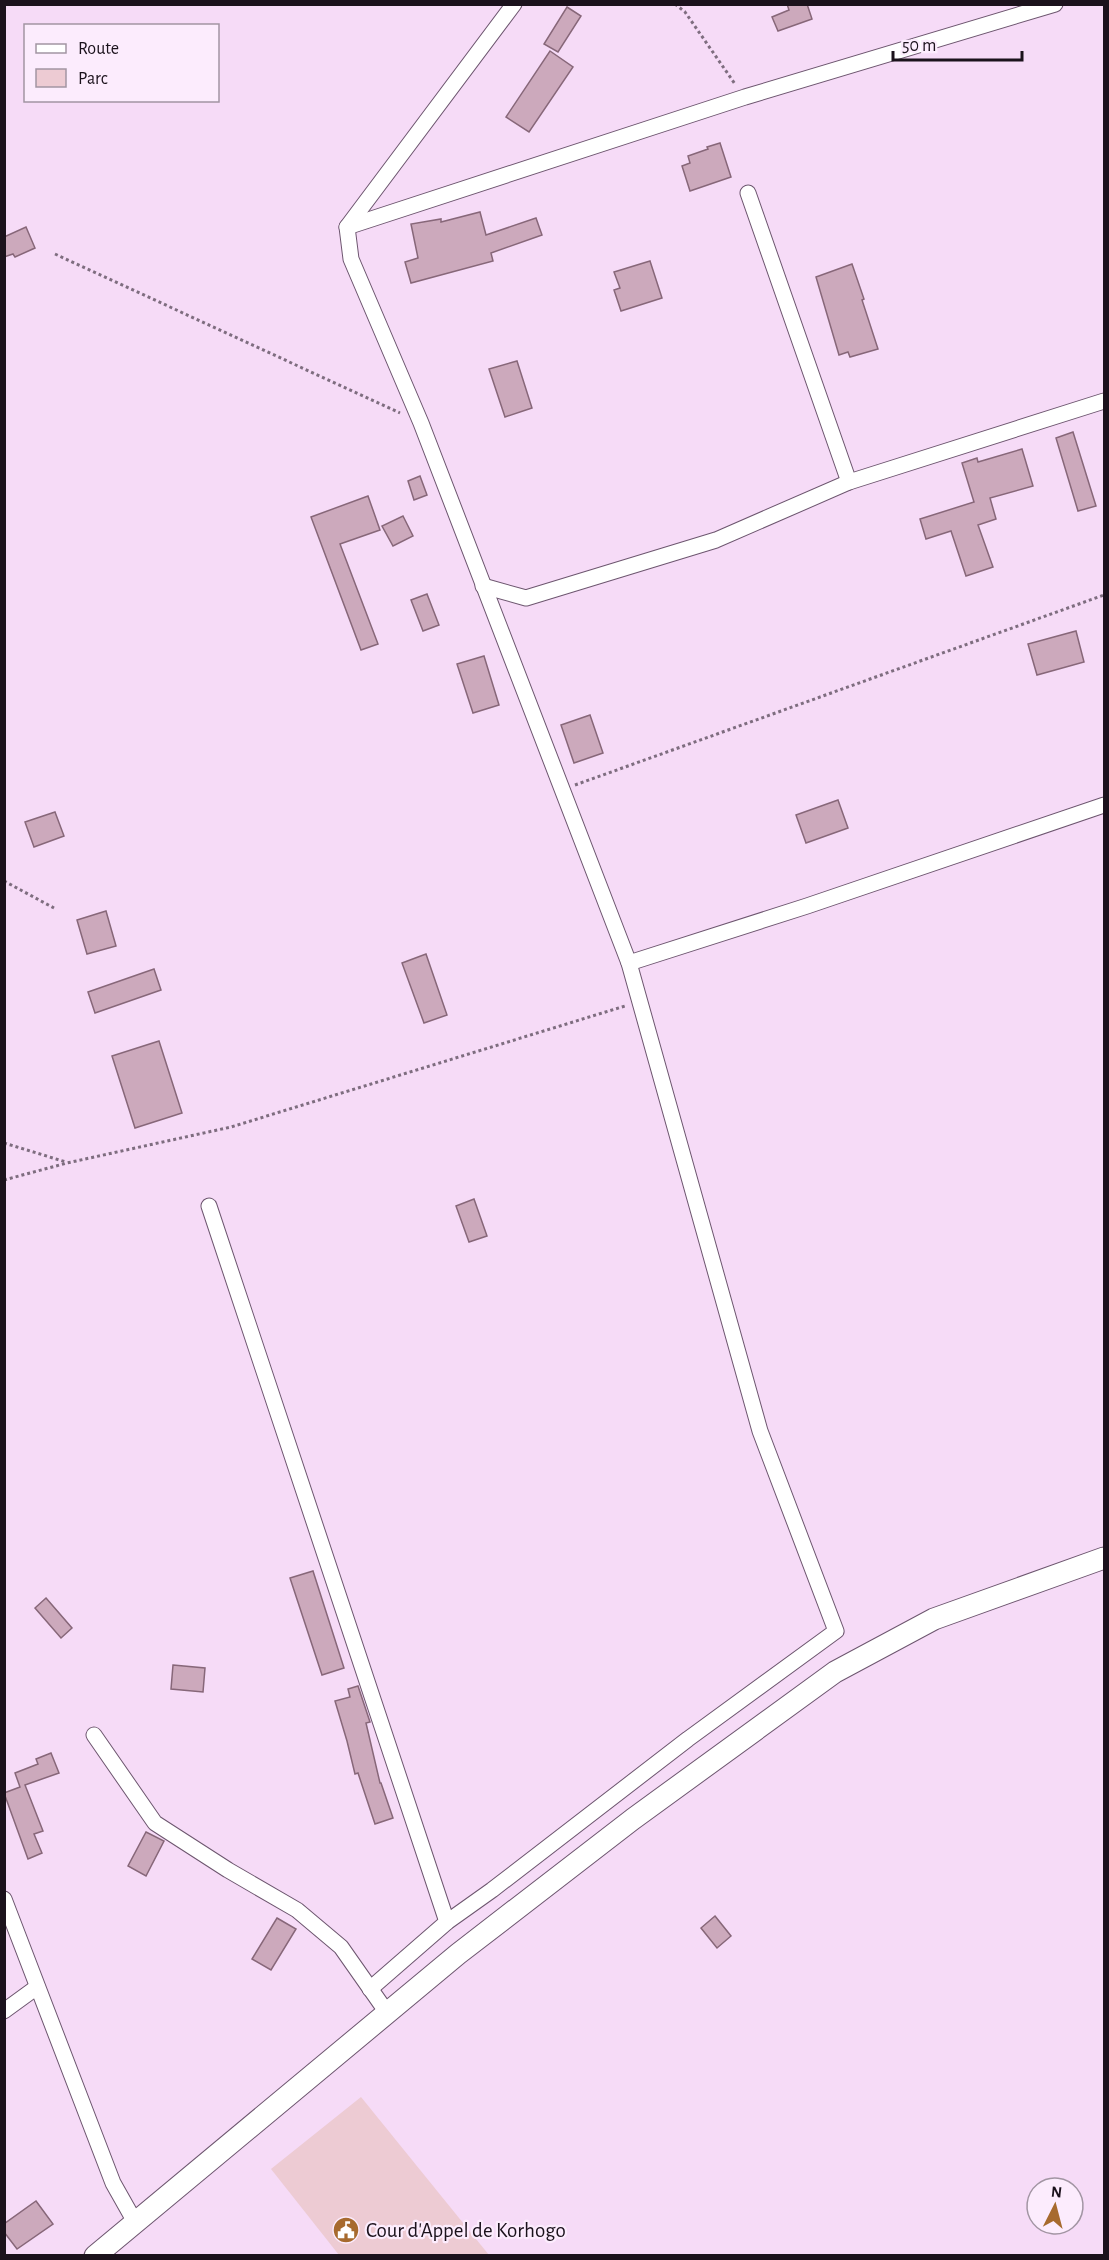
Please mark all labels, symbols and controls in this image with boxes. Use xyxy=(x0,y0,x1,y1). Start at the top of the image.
legend xyxy=(24,24,219,102)
scale bar xyxy=(893,24,1022,62)
text: 50 m xyxy=(902,37,936,55)
text: Route xyxy=(78,40,119,58)
text: Parc xyxy=(78,70,108,88)
north arrow xyxy=(1025,2176,1085,2236)
text: N xyxy=(1050,2184,1063,2201)
public building icon: Cour d'Appel de Korhogo xyxy=(331,2215,361,2245)
place label: Cour d'Appel de Korhogo xyxy=(366,2220,566,2241)

